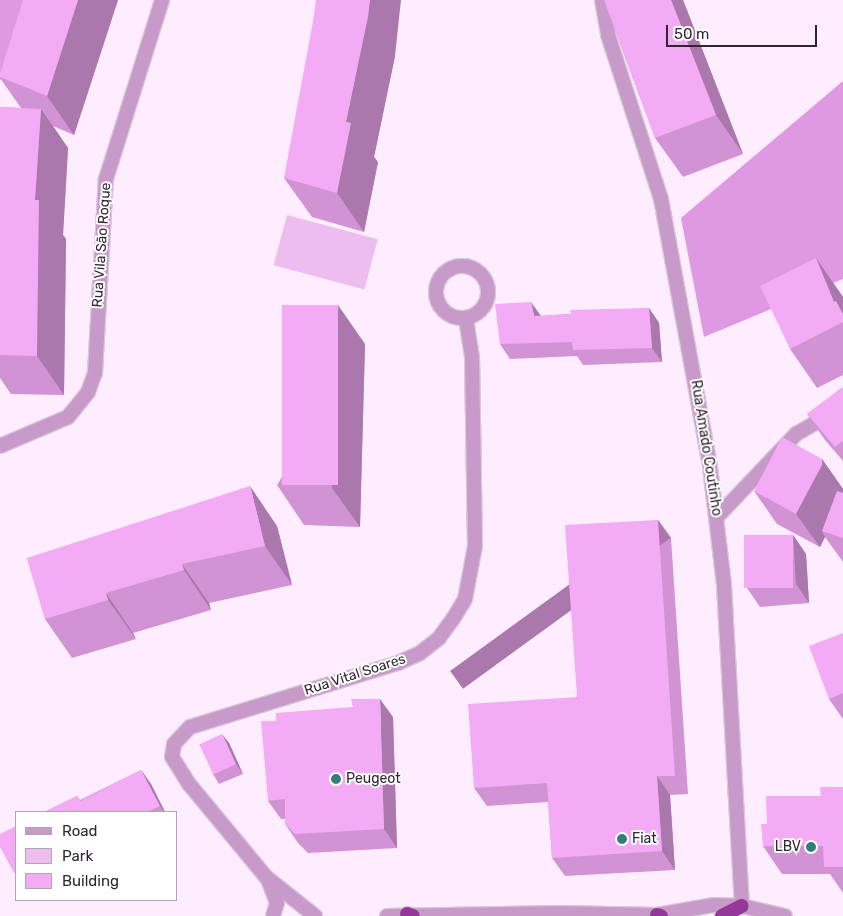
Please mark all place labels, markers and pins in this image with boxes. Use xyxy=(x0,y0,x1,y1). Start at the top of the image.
place label: Peugeot xyxy=(346,771,401,787)
marker: Peugeot xyxy=(330,773,342,785)
place label: Fiat xyxy=(632,831,657,847)
marker: Fiat xyxy=(616,833,628,845)
place label: LBV xyxy=(775,839,801,855)
marker: LBV xyxy=(805,841,817,853)

